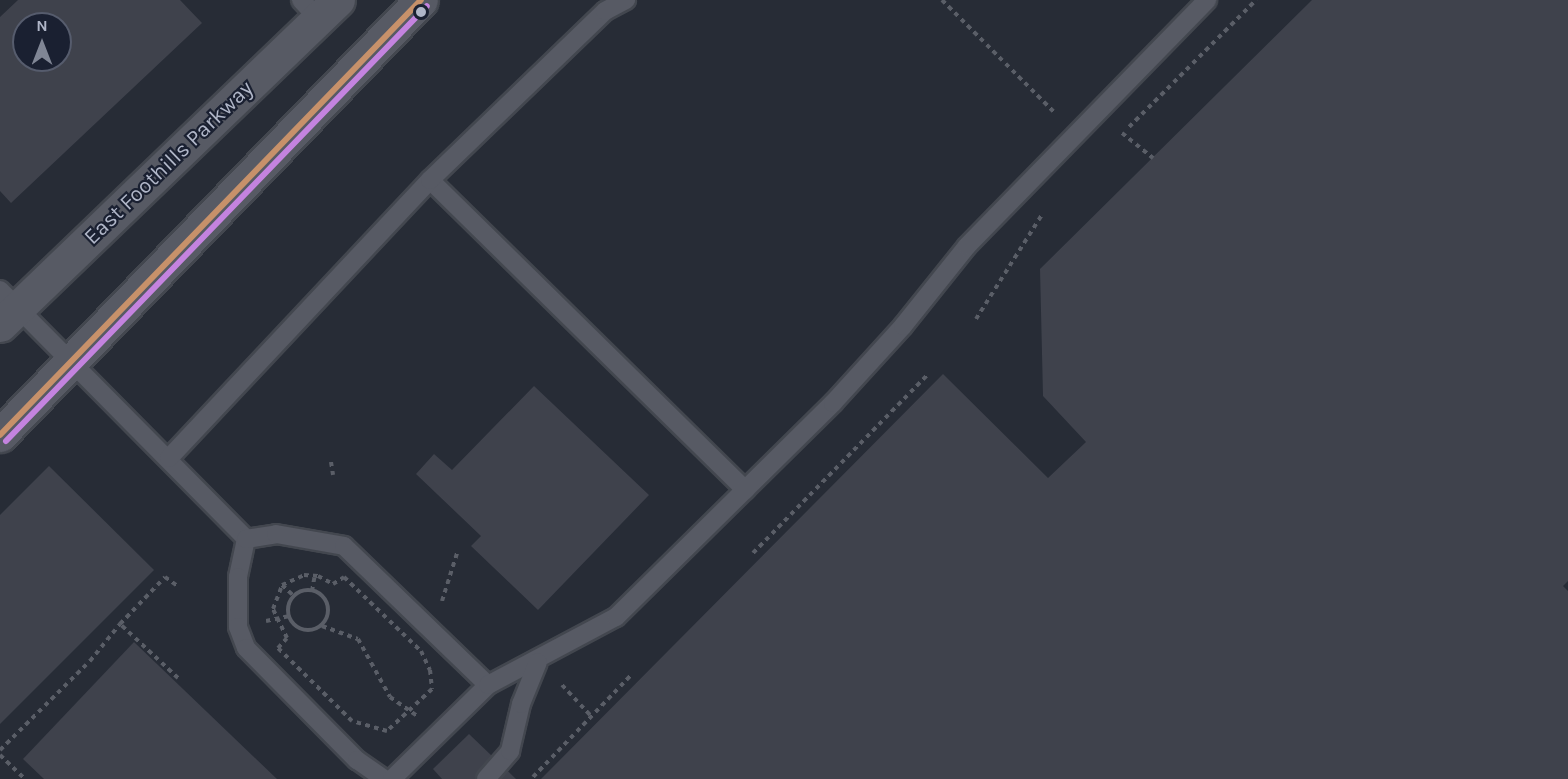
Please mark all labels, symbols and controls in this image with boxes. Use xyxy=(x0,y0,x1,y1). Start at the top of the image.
unlabelled marker xyxy=(415,6,427,18)
north arrow xyxy=(12,12,72,72)
text: N xyxy=(36,16,48,35)
street label: East Foothills Parkway xyxy=(79,75,259,251)

